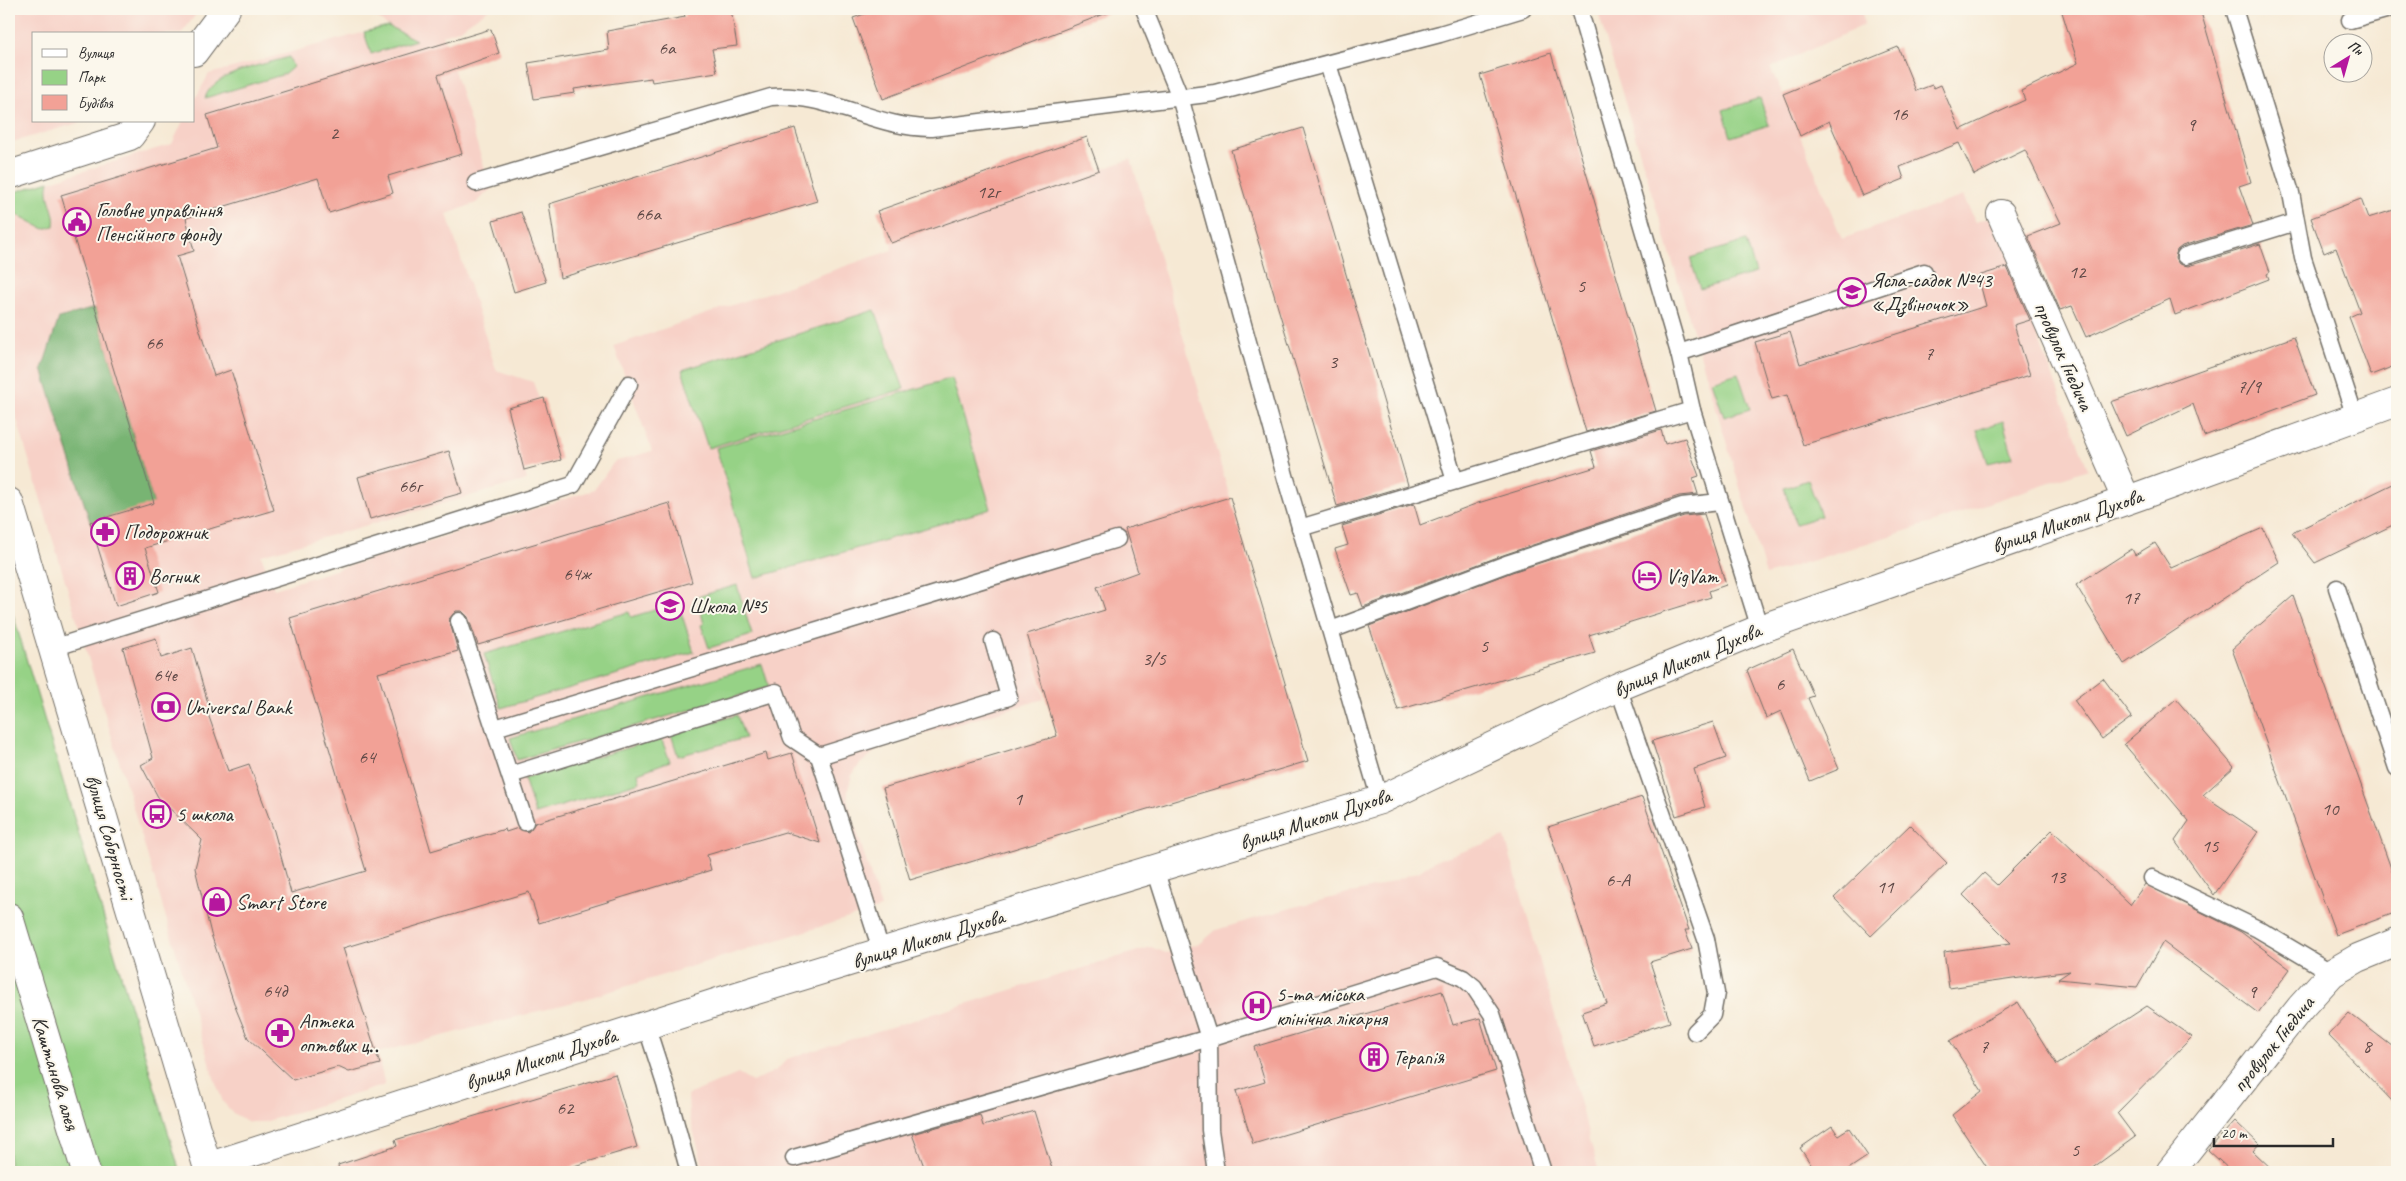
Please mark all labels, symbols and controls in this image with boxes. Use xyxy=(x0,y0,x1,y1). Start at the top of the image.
legend xyxy=(32,32,195,122)
north arrow xyxy=(2324,32,2374,82)
house number: 6а xyxy=(659,36,677,60)
text: Пн xyxy=(2345,37,2367,60)
text: Вулиця xyxy=(78,44,115,63)
text: Парк xyxy=(78,68,106,87)
text: Будівля xyxy=(78,94,113,113)
house number: 16 xyxy=(1890,102,1909,126)
house number: 9 xyxy=(2187,113,2197,137)
house number: 2 xyxy=(330,121,340,145)
house number: 12г xyxy=(977,180,1002,204)
place label: Головне управління Пенсійного фонду xyxy=(96,197,224,247)
house number: 66а xyxy=(635,202,662,226)
public building icon: Головне управління Пенсійного фонду xyxy=(62,207,92,237)
house number: 12 xyxy=(2068,260,2087,284)
place label: Ясла-садок №43 «Дзвіночок» xyxy=(1871,267,1993,318)
house number: 5 xyxy=(1577,274,1587,298)
school or university icon: Ясла-садок №43 «Дзвіночок» xyxy=(1837,277,1867,307)
street label: провулок Гнєдича xyxy=(2028,298,2100,416)
house number: 66 xyxy=(145,331,164,355)
house number: 7 xyxy=(1925,342,1935,366)
house number: 3 xyxy=(1329,350,1339,374)
house number: 7/9 xyxy=(2237,375,2262,399)
house number: 66г xyxy=(399,474,424,498)
street label: вулиця Миколи Духова xyxy=(1988,482,2148,559)
pharmacy icon: Подорожник xyxy=(90,517,120,547)
place label: Подорожник xyxy=(124,519,210,545)
building icon: Вогник xyxy=(115,561,145,591)
hotel icon: VigVam xyxy=(1632,561,1662,591)
house number: 64ж xyxy=(563,562,592,586)
place label: Вогник xyxy=(149,563,200,589)
place label: VigVam xyxy=(1666,563,1720,589)
house number: 17 xyxy=(2122,586,2141,610)
school or university icon: Школа №5 xyxy=(655,591,685,621)
place label: Школа №5 xyxy=(689,593,769,619)
street label: вулиця Миколи Духова xyxy=(1609,616,1767,703)
house number: 5 xyxy=(1480,634,1490,658)
house number: 3/5 xyxy=(1142,647,1167,671)
house number: 64е xyxy=(153,663,178,687)
house number: 6 xyxy=(1776,672,1786,696)
bank icon: Universal Bank xyxy=(151,692,181,722)
place label: Universal Bank xyxy=(185,694,294,720)
house number: 64 xyxy=(358,745,378,769)
street label: вулиця Соборності xyxy=(80,771,141,905)
street label: вулиця Миколи Духова xyxy=(1236,782,1396,856)
house number: 1 xyxy=(1014,787,1024,811)
house number: 10 xyxy=(2321,797,2340,821)
bus stop icon: 5 школа xyxy=(142,799,172,829)
place label: 5 школа xyxy=(176,801,234,827)
house number: 15 xyxy=(2201,834,2220,858)
house number: 13 xyxy=(2048,865,2067,889)
house number: 6-А xyxy=(1606,868,1632,892)
house number: 11 xyxy=(1876,875,1895,899)
shop icon: Smart Store xyxy=(202,887,232,917)
place label: Smart Store xyxy=(236,889,327,915)
street label: вулиця Миколи Духова xyxy=(849,903,1009,974)
house number: 64д xyxy=(263,979,289,1003)
house number: 9 xyxy=(2248,980,2258,1004)
place label: 5-та міська клінічна лікарня xyxy=(1276,981,1388,1031)
street label: провулок Гнєдича xyxy=(2226,989,2321,1097)
hospital icon: 5-та міська клінічна лікарня xyxy=(1242,991,1272,1021)
place label: Аптека оптових ц‥ xyxy=(299,1008,380,1058)
street label: Каштанова алея xyxy=(26,1013,86,1135)
pharmacy icon: Аптека оптових ц‥ xyxy=(265,1018,295,1048)
street label: вулиця Миколи Духова xyxy=(462,1022,622,1096)
house number: 8 xyxy=(2363,1034,2374,1058)
house number: 7 xyxy=(1980,1035,1990,1059)
building icon: Терапія xyxy=(1359,1042,1389,1072)
place label: Терапія xyxy=(1393,1044,1445,1070)
house number: 62 xyxy=(556,1096,575,1120)
scale bar xyxy=(2214,1116,2332,1148)
text: 20 m xyxy=(2221,1124,2248,1143)
house number: 5 xyxy=(2071,1138,2081,1162)

